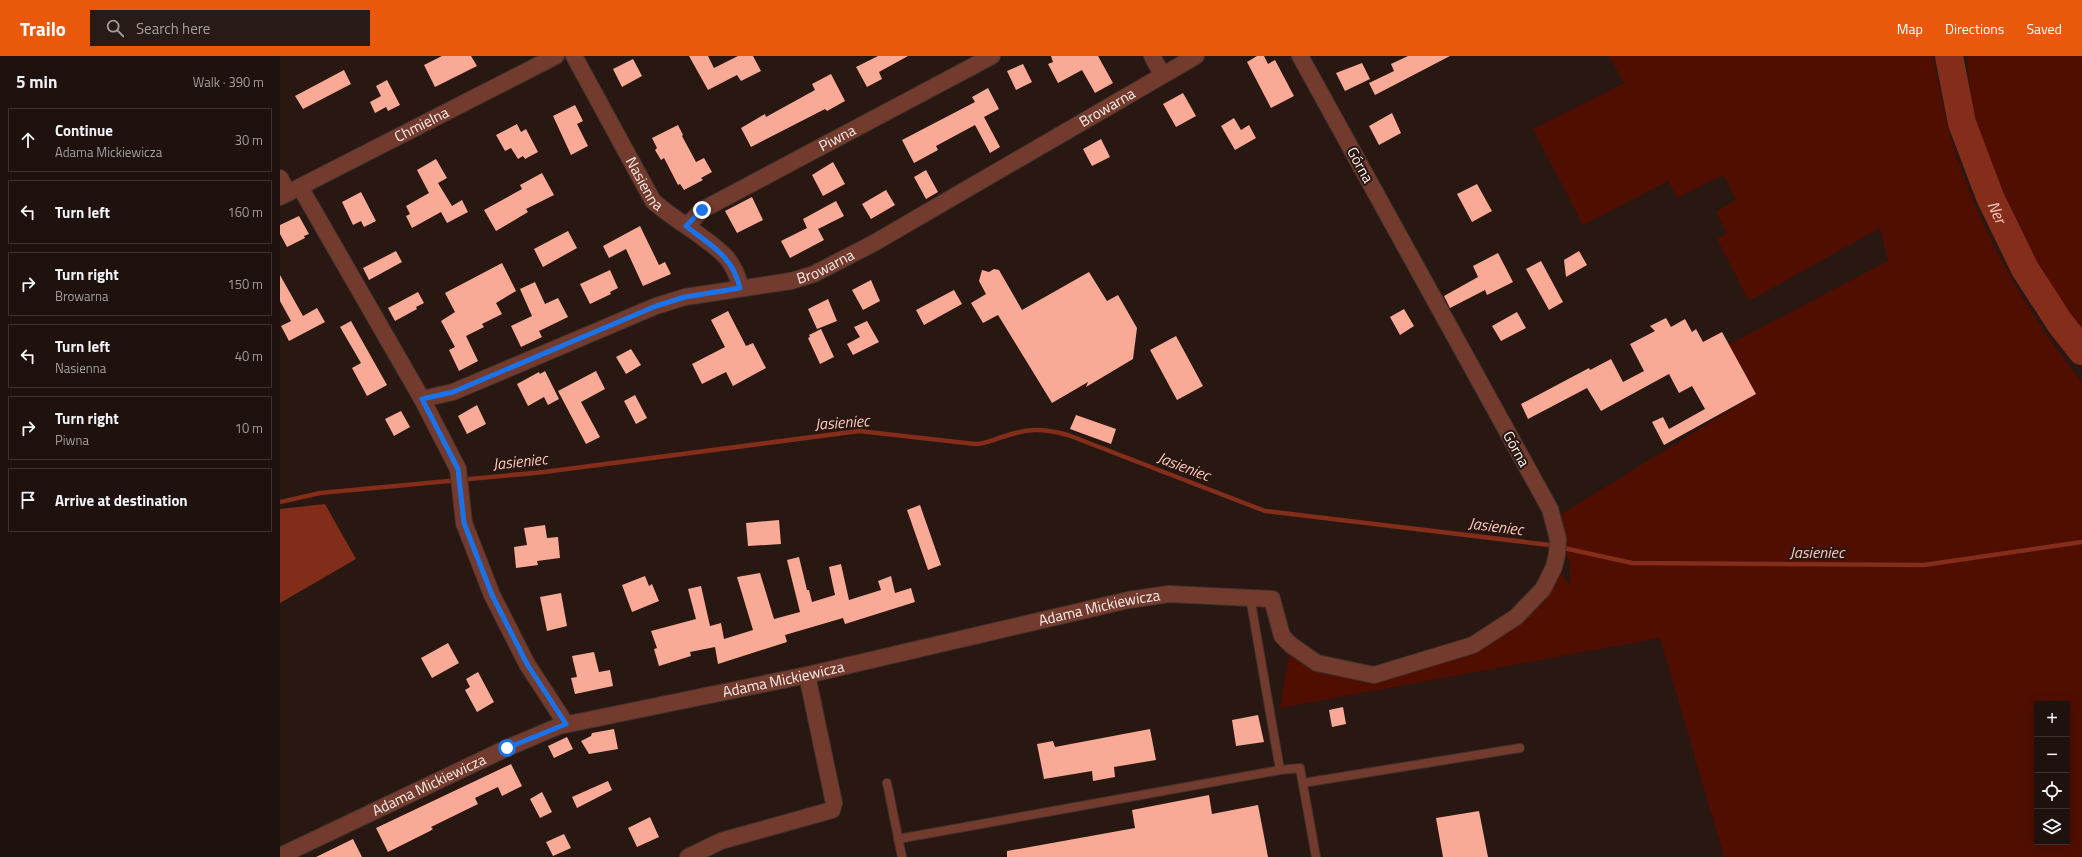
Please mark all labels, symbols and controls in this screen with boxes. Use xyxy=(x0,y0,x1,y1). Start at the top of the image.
search box xyxy=(90,10,370,46)
text: Trailo xyxy=(20,14,66,43)
icon: search xyxy=(104,17,126,39)
text: Search here xyxy=(136,17,210,40)
text: Map xyxy=(1897,18,1923,39)
text: Directions xyxy=(1945,18,2004,39)
text: Saved xyxy=(2026,18,2062,39)
text: 5 min xyxy=(16,69,57,95)
text: Walk · 390 m xyxy=(193,72,264,92)
street label: Browarna xyxy=(1074,81,1140,133)
street label: Chmielna xyxy=(390,100,453,148)
street label: Piwna xyxy=(814,118,860,157)
text: Continue xyxy=(55,119,113,142)
icon: ahead xyxy=(17,129,39,151)
text: 30 m xyxy=(235,130,263,150)
text: Adama Mickiewicza xyxy=(55,142,162,162)
street label: Górna xyxy=(1341,143,1380,187)
street label: Nasienna xyxy=(620,152,669,216)
water label: Ner xyxy=(1982,197,2014,229)
icon: left xyxy=(17,201,39,223)
text: Turn left xyxy=(55,201,110,224)
route end xyxy=(693,201,711,219)
text: 160 m xyxy=(227,202,263,222)
street label: Browarna xyxy=(794,243,859,290)
text: Turn right xyxy=(55,263,119,286)
icon: right xyxy=(17,273,39,295)
text: 150 m xyxy=(227,274,263,294)
text: Browarna xyxy=(55,286,109,306)
text: Turn left xyxy=(55,335,110,358)
icon: left xyxy=(17,345,39,367)
text: 40 m xyxy=(235,346,263,366)
text: Nasienna xyxy=(55,358,106,378)
text: Turn right xyxy=(55,407,119,430)
water label: Jasieniec xyxy=(814,408,872,436)
icon: right xyxy=(17,417,39,439)
text: 10 m xyxy=(235,418,263,438)
street label: Górna xyxy=(1497,427,1536,471)
text: Piwna xyxy=(55,430,89,450)
water label: Jasieniec xyxy=(1154,445,1215,488)
water label: Jasieniec xyxy=(491,446,550,476)
icon: arrive xyxy=(17,489,39,511)
text: Arrive at destination xyxy=(55,489,188,512)
water label: Jasieniec xyxy=(1467,511,1526,541)
water label: Jasieniec xyxy=(1790,540,1846,564)
street label: Adama Mickiewicza xyxy=(1036,583,1162,632)
street label: Adama Mickiewicza xyxy=(720,655,847,703)
map controls xyxy=(2034,701,2070,845)
button: + xyxy=(2034,701,2070,737)
button: − xyxy=(2034,737,2070,773)
route start xyxy=(498,739,516,757)
street label: Adama Mickiewicza xyxy=(368,747,490,822)
button: locate xyxy=(2034,773,2070,809)
button: layers xyxy=(2034,809,2070,845)

